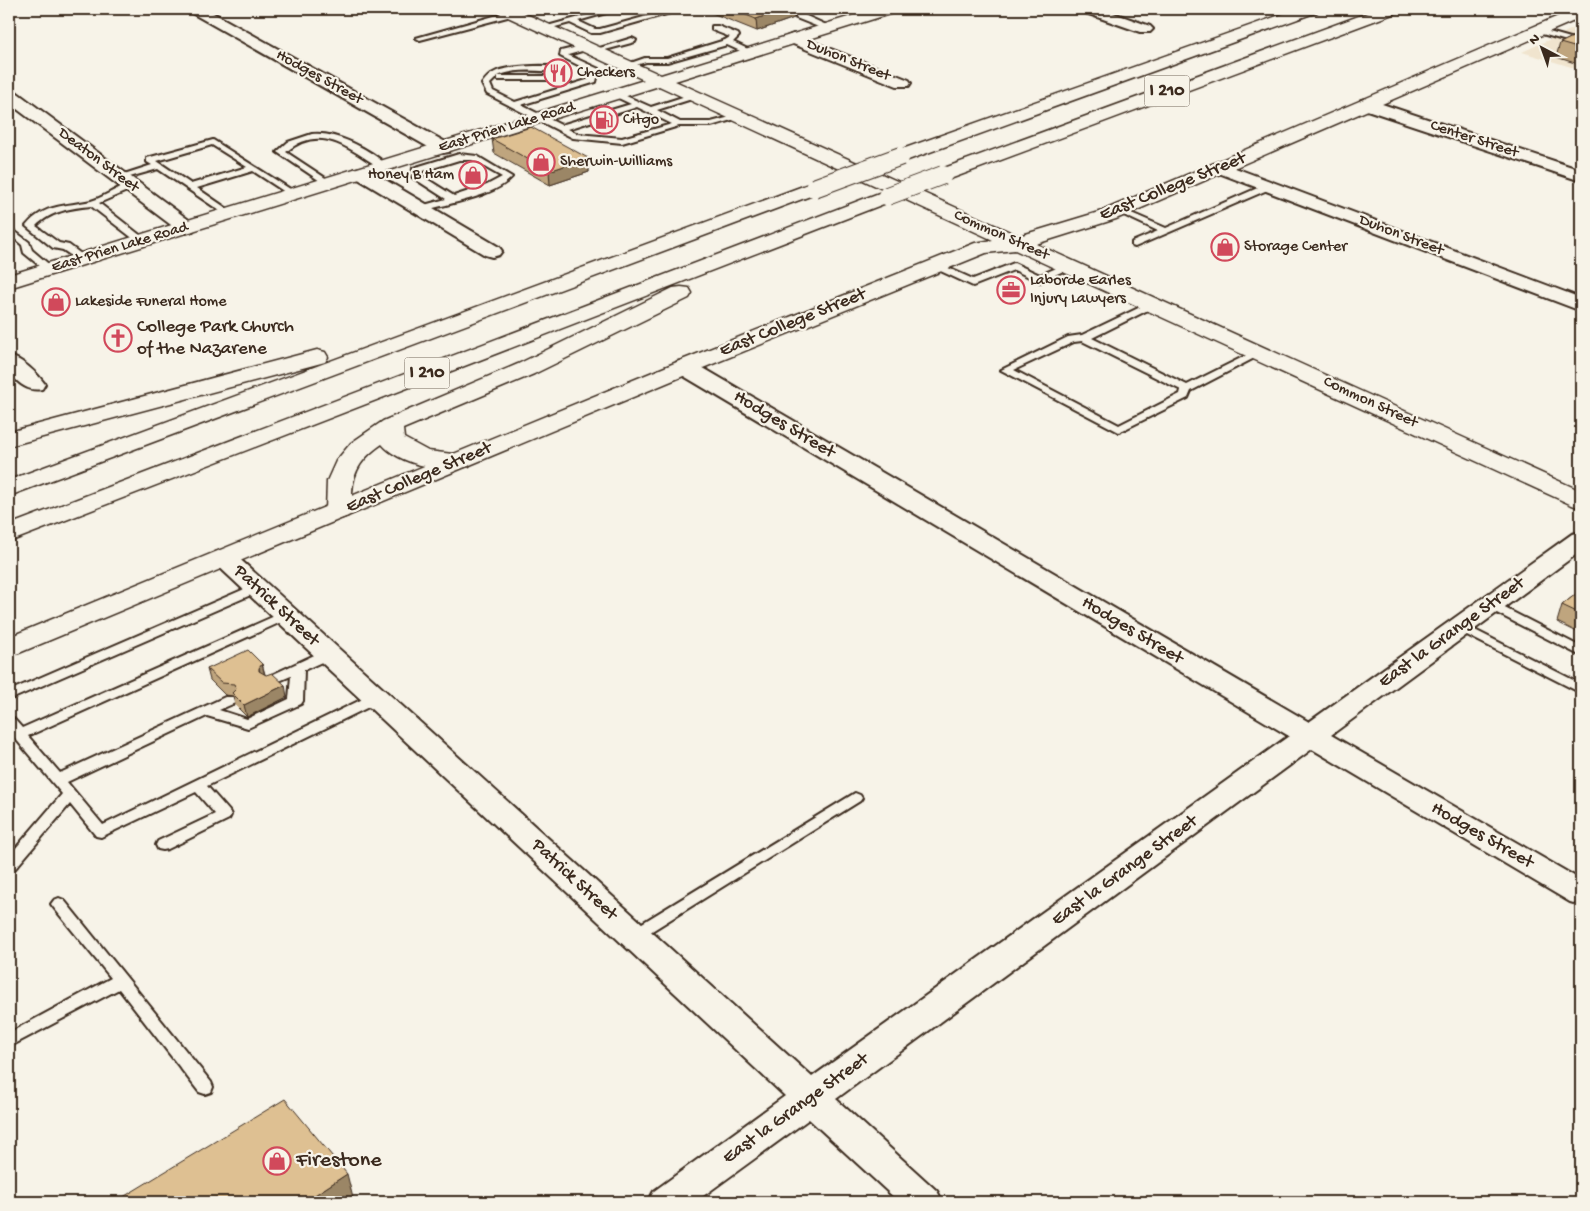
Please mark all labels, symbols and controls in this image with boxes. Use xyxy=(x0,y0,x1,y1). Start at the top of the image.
north arrow xyxy=(1518,22,1568,72)
text: N xyxy=(1526,31,1544,49)
street label: Duhon Street xyxy=(802,35,894,87)
street label: Hodges Street xyxy=(272,46,367,110)
restaurant icon: Checkers xyxy=(543,58,573,88)
place label: Checkers xyxy=(577,64,636,83)
road number: I 210 xyxy=(1144,76,1190,106)
street label: East Prien Lake Road xyxy=(437,98,579,158)
fuel station icon: Citgo xyxy=(589,105,619,135)
place label: Citgo xyxy=(623,111,659,130)
street label: Center Street xyxy=(1428,117,1522,164)
street label: Deaton Street xyxy=(53,124,143,198)
street label: East College Street xyxy=(1096,146,1252,227)
shop icon: Sherwin-Williams xyxy=(526,147,556,177)
place label: Sherwin-Williams xyxy=(560,153,673,172)
shop icon: Honey B Ham xyxy=(458,160,488,190)
place label: Honey B Ham xyxy=(368,166,455,185)
street label: Common Street xyxy=(951,207,1053,266)
street label: Duhon Street xyxy=(1355,211,1447,261)
street label: East Prien Lake Road xyxy=(50,218,192,278)
shop icon: Storage Center xyxy=(1210,232,1240,262)
place label: Storage Center xyxy=(1244,238,1348,257)
place label: Laborde Earles Injury Lawyers xyxy=(1030,272,1132,309)
office icon: Laborde Earles Injury Lawyers xyxy=(996,275,1026,305)
street label: East College Street xyxy=(716,282,872,363)
shop icon: Lakeside Funeral Home xyxy=(41,287,71,317)
place label: Lakeside Funeral Home xyxy=(75,293,227,312)
place label: College Park Church of the Nazarene xyxy=(137,316,294,361)
church icon: College Park Church of the Nazarene xyxy=(103,323,133,353)
road number: I 210 xyxy=(404,358,450,388)
street label: Common Street xyxy=(1320,373,1422,434)
street label: Hodges Street xyxy=(729,386,841,466)
street label: East College Street xyxy=(343,436,497,519)
street label: Patrick Street xyxy=(227,559,326,653)
street label: East la Grange Street xyxy=(1374,571,1531,694)
street label: Hodges Street xyxy=(1077,592,1189,672)
street label: Hodges Street xyxy=(1427,797,1539,876)
street label: East la Grange Street xyxy=(1047,809,1204,932)
street label: Patrick Street xyxy=(525,833,624,927)
street label: East la Grange Street xyxy=(718,1047,875,1170)
shop icon: Firestone xyxy=(262,1146,292,1176)
place label: Firestone xyxy=(295,1148,382,1174)

